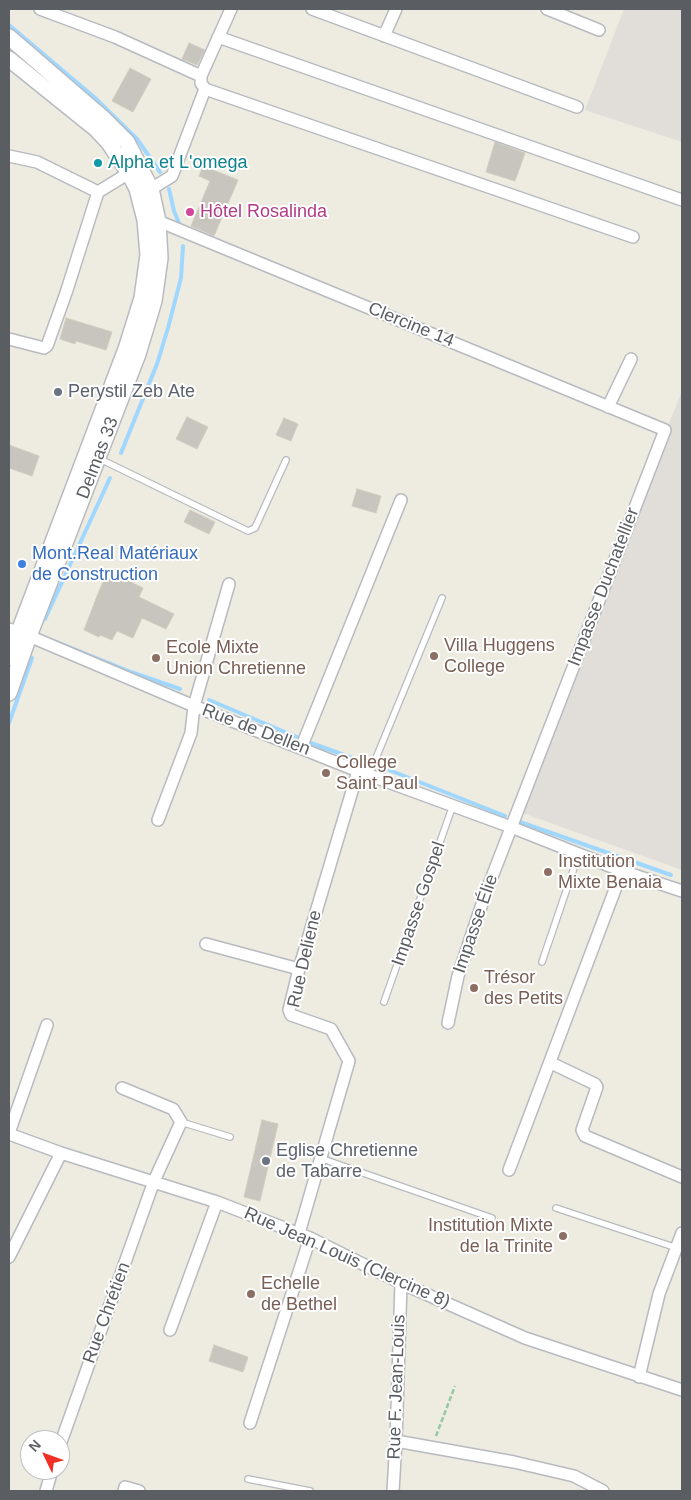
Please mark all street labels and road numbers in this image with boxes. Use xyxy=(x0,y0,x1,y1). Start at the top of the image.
street label: Clercine 14 xyxy=(365,298,457,352)
street label: Delmas 33 xyxy=(73,414,123,502)
street label: Impasse Duchatellier xyxy=(564,505,644,669)
street label: Rue de Dellen xyxy=(199,699,313,761)
street label: Impasse Gospel xyxy=(388,839,450,969)
street label: Impasse Élie xyxy=(449,872,503,976)
street label: Rue Deliene xyxy=(283,908,327,1010)
street label: Rue Jean Louis (Clercine 8) xyxy=(241,1203,453,1313)
street label: Rue Chrétien xyxy=(79,1259,135,1367)
street label: Rue F. Jean-Louis xyxy=(384,1314,410,1460)

